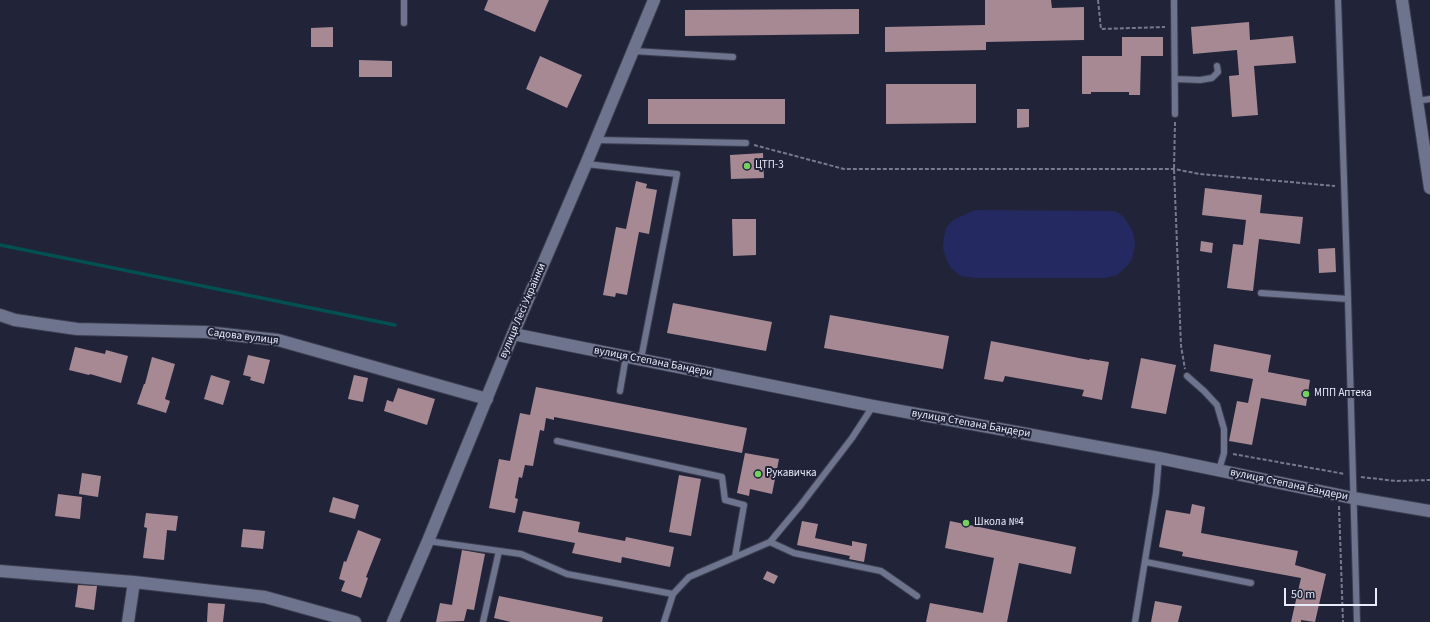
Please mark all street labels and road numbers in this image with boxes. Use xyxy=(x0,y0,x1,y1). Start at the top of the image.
street label: вулиця Лесі Українки xyxy=(497,262,549,360)
street label: Садова вулиця xyxy=(207,326,279,348)
street label: вулиця Степана Бандери xyxy=(593,344,713,380)
street label: вулиця Степана Бандери xyxy=(911,407,1031,441)
street label: вулиця Степана Бандери xyxy=(1229,466,1349,504)

